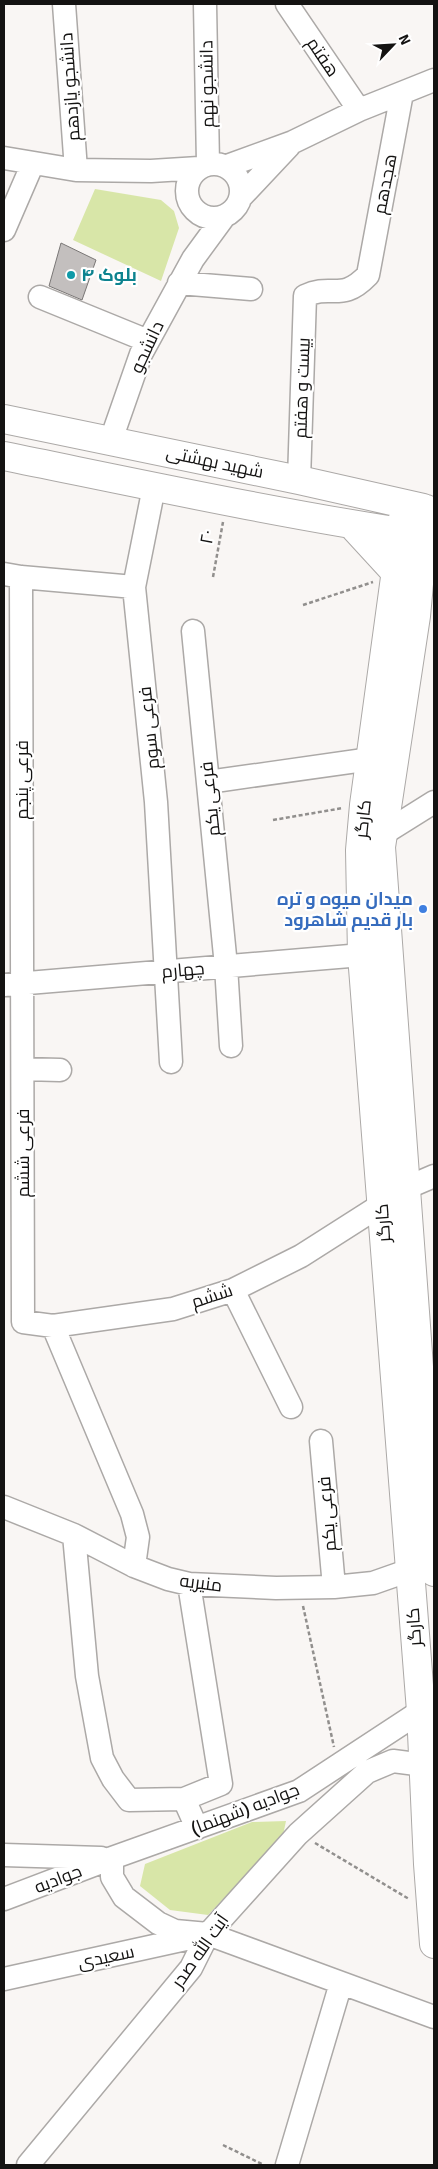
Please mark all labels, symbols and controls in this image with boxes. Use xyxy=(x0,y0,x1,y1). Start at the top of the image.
north arrow xyxy=(368,20,418,70)
street label: دانشجو یازدهم xyxy=(55,32,86,142)
text: N xyxy=(395,32,414,48)
street label: هفتم xyxy=(301,33,344,82)
street label: دانشجو نهم xyxy=(195,40,220,128)
street label: هجدهم xyxy=(368,152,403,216)
place label: بلوک ۴ xyxy=(81,264,137,286)
marker: بلوک ۴ xyxy=(65,269,77,281)
street label: دانشجو xyxy=(125,317,169,377)
street label: بیست و هفتم xyxy=(289,337,316,439)
street label: شهید بهشتی xyxy=(164,441,266,483)
street label: ۲۰ xyxy=(195,528,219,546)
street label: فرعی سوم xyxy=(134,685,165,771)
street label: فرعی پنجم xyxy=(11,740,34,820)
street label: فرعی یکم xyxy=(195,760,226,838)
street label: کارگر xyxy=(350,799,376,840)
place label: میدان میوه و تره بار قدیم شاهرود xyxy=(277,888,413,932)
marker: میدان میوه و تره بار قدیم شاهرود xyxy=(417,903,429,915)
street label: چهارم xyxy=(161,957,206,984)
street label: فرعی ششم xyxy=(12,1108,35,1198)
street label: کارگر xyxy=(371,1203,395,1244)
street label: ششم xyxy=(189,1279,236,1314)
street label: فرعی یکم xyxy=(313,1475,342,1553)
street label: منیریه xyxy=(178,1569,224,1597)
street label: کارگر xyxy=(402,1607,426,1648)
street label: جوادیه (شهنما) xyxy=(188,1778,302,1840)
street label: جوادیه xyxy=(31,1860,85,1898)
street label: آیت الله صدر xyxy=(165,1909,234,1993)
street label: سعیدی xyxy=(76,1940,136,1974)

